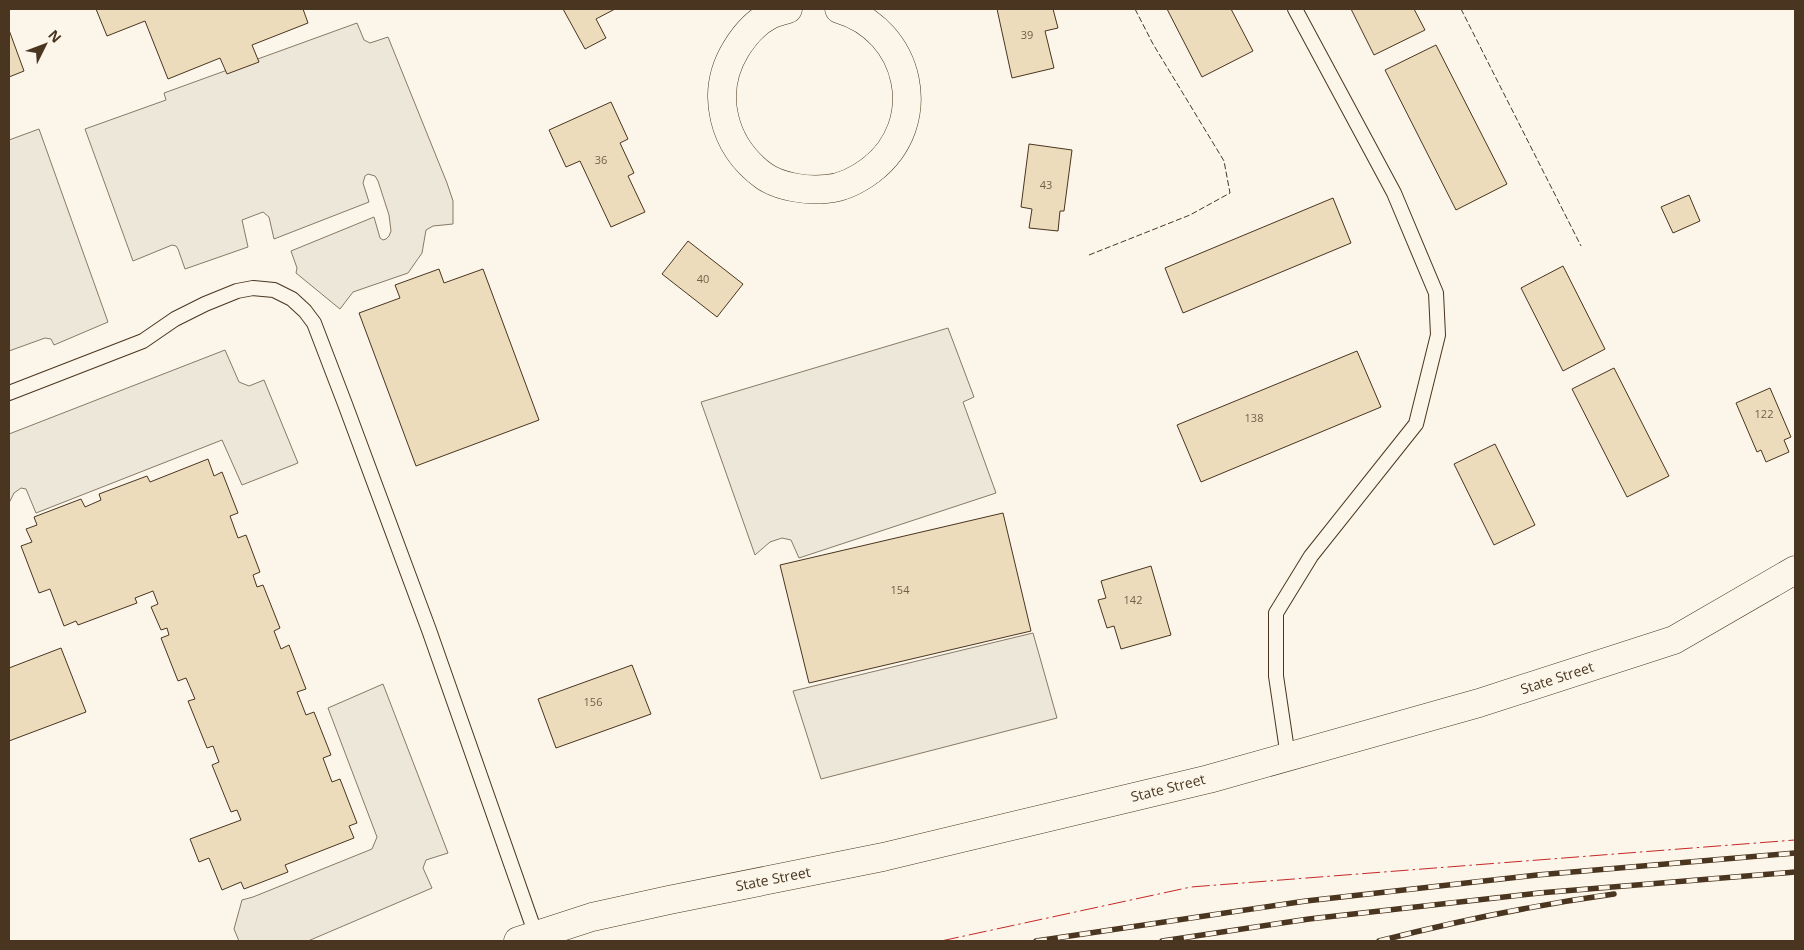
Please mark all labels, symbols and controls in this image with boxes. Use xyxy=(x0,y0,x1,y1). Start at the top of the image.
north arrow xyxy=(20,20,70,70)
text: N xyxy=(44,25,66,47)
house number: 39 xyxy=(1021,27,1033,42)
house number: 36 xyxy=(595,152,607,167)
house number: 43 xyxy=(1040,177,1052,192)
house number: 40 xyxy=(697,271,709,286)
house number: 122 xyxy=(1755,406,1773,421)
house number: 138 xyxy=(1245,410,1263,425)
house number: 154 xyxy=(891,582,910,597)
house number: 142 xyxy=(1124,592,1142,607)
street label: State Street xyxy=(1518,657,1596,698)
house number: 156 xyxy=(584,694,602,709)
street label: State Street xyxy=(1129,769,1207,806)
street label: State Street xyxy=(734,862,812,895)

